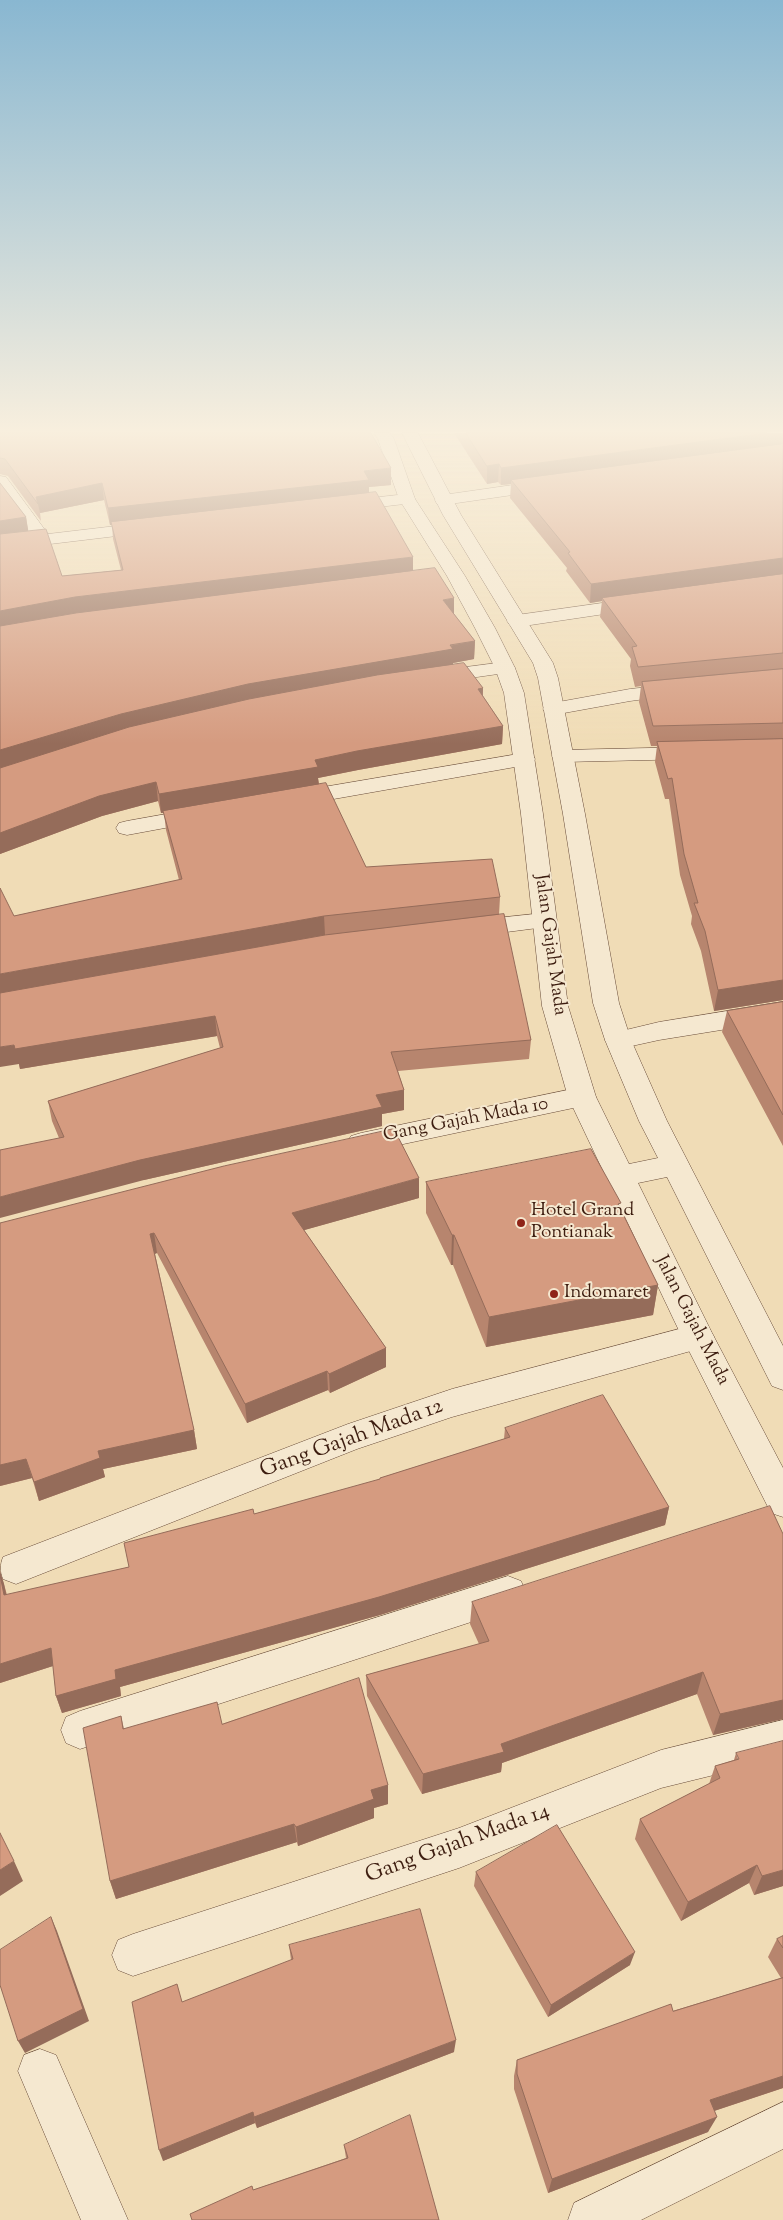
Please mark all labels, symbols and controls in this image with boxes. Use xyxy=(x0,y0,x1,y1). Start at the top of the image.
street label: Jalan Gajah Mada xyxy=(528,873,570,1017)
street label: Gang Gajah Mada 10 xyxy=(381,1094,551,1148)
place label: Hotel Grand Pontianak xyxy=(531,1201,634,1245)
marker: Hotel Grand Pontianak xyxy=(515,1217,527,1229)
street label: Jalan Gajah Mada xyxy=(649,1252,733,1390)
place label: Indomaret xyxy=(564,1283,649,1305)
marker: Indomaret xyxy=(548,1288,560,1300)
street label: Gang Gajah Mada 12 xyxy=(257,1395,447,1485)
street label: Gang Gajah Mada 14 xyxy=(362,1799,554,1891)

